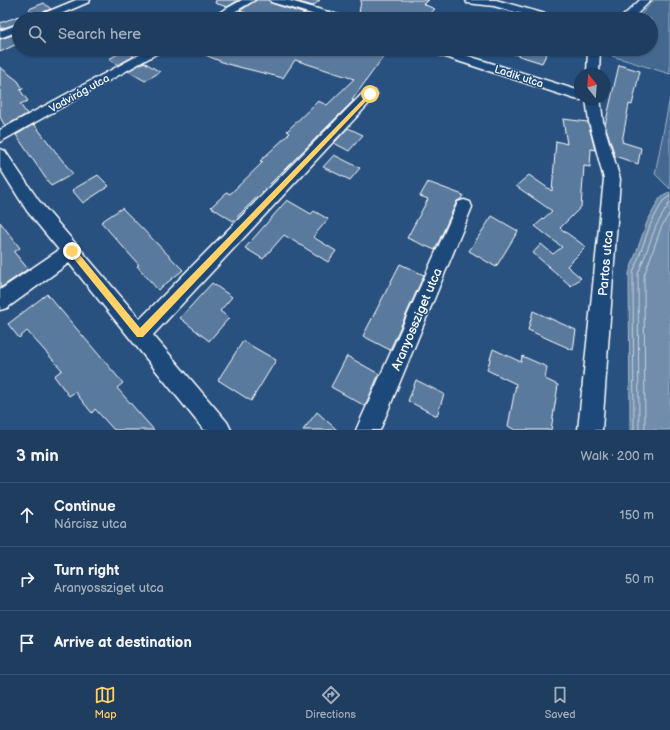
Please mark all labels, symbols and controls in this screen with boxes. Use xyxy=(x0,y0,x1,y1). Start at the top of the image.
search box xyxy=(12,12,658,56)
icon: search xyxy=(26,23,48,45)
text: Search here xyxy=(58,25,141,44)
street label: Ladik utca xyxy=(493,62,545,90)
north arrow xyxy=(574,68,610,104)
street label: Vadvirág utca xyxy=(47,72,112,115)
route start xyxy=(361,85,379,103)
street label: Partos utca xyxy=(595,230,617,297)
route end xyxy=(63,242,81,260)
street label: Aranyossziget utca xyxy=(388,266,446,373)
text: 3 min xyxy=(16,446,59,466)
text: Walk · 200 m xyxy=(581,448,654,464)
text: Continue xyxy=(54,497,116,516)
icon: ahead xyxy=(16,504,38,526)
text: 150 m xyxy=(620,507,654,523)
text: Nárcisz utca xyxy=(54,516,127,532)
text: Turn right xyxy=(54,561,119,580)
icon: right xyxy=(16,568,38,590)
text: 50 m xyxy=(625,571,654,587)
text: Aranyossziget utca xyxy=(54,580,164,596)
icon: arrive xyxy=(16,632,38,654)
text: Arrive at destination xyxy=(54,633,192,652)
tab: Map xyxy=(94,684,117,721)
tab: Directions xyxy=(305,684,356,721)
tab: Saved xyxy=(545,684,576,721)

